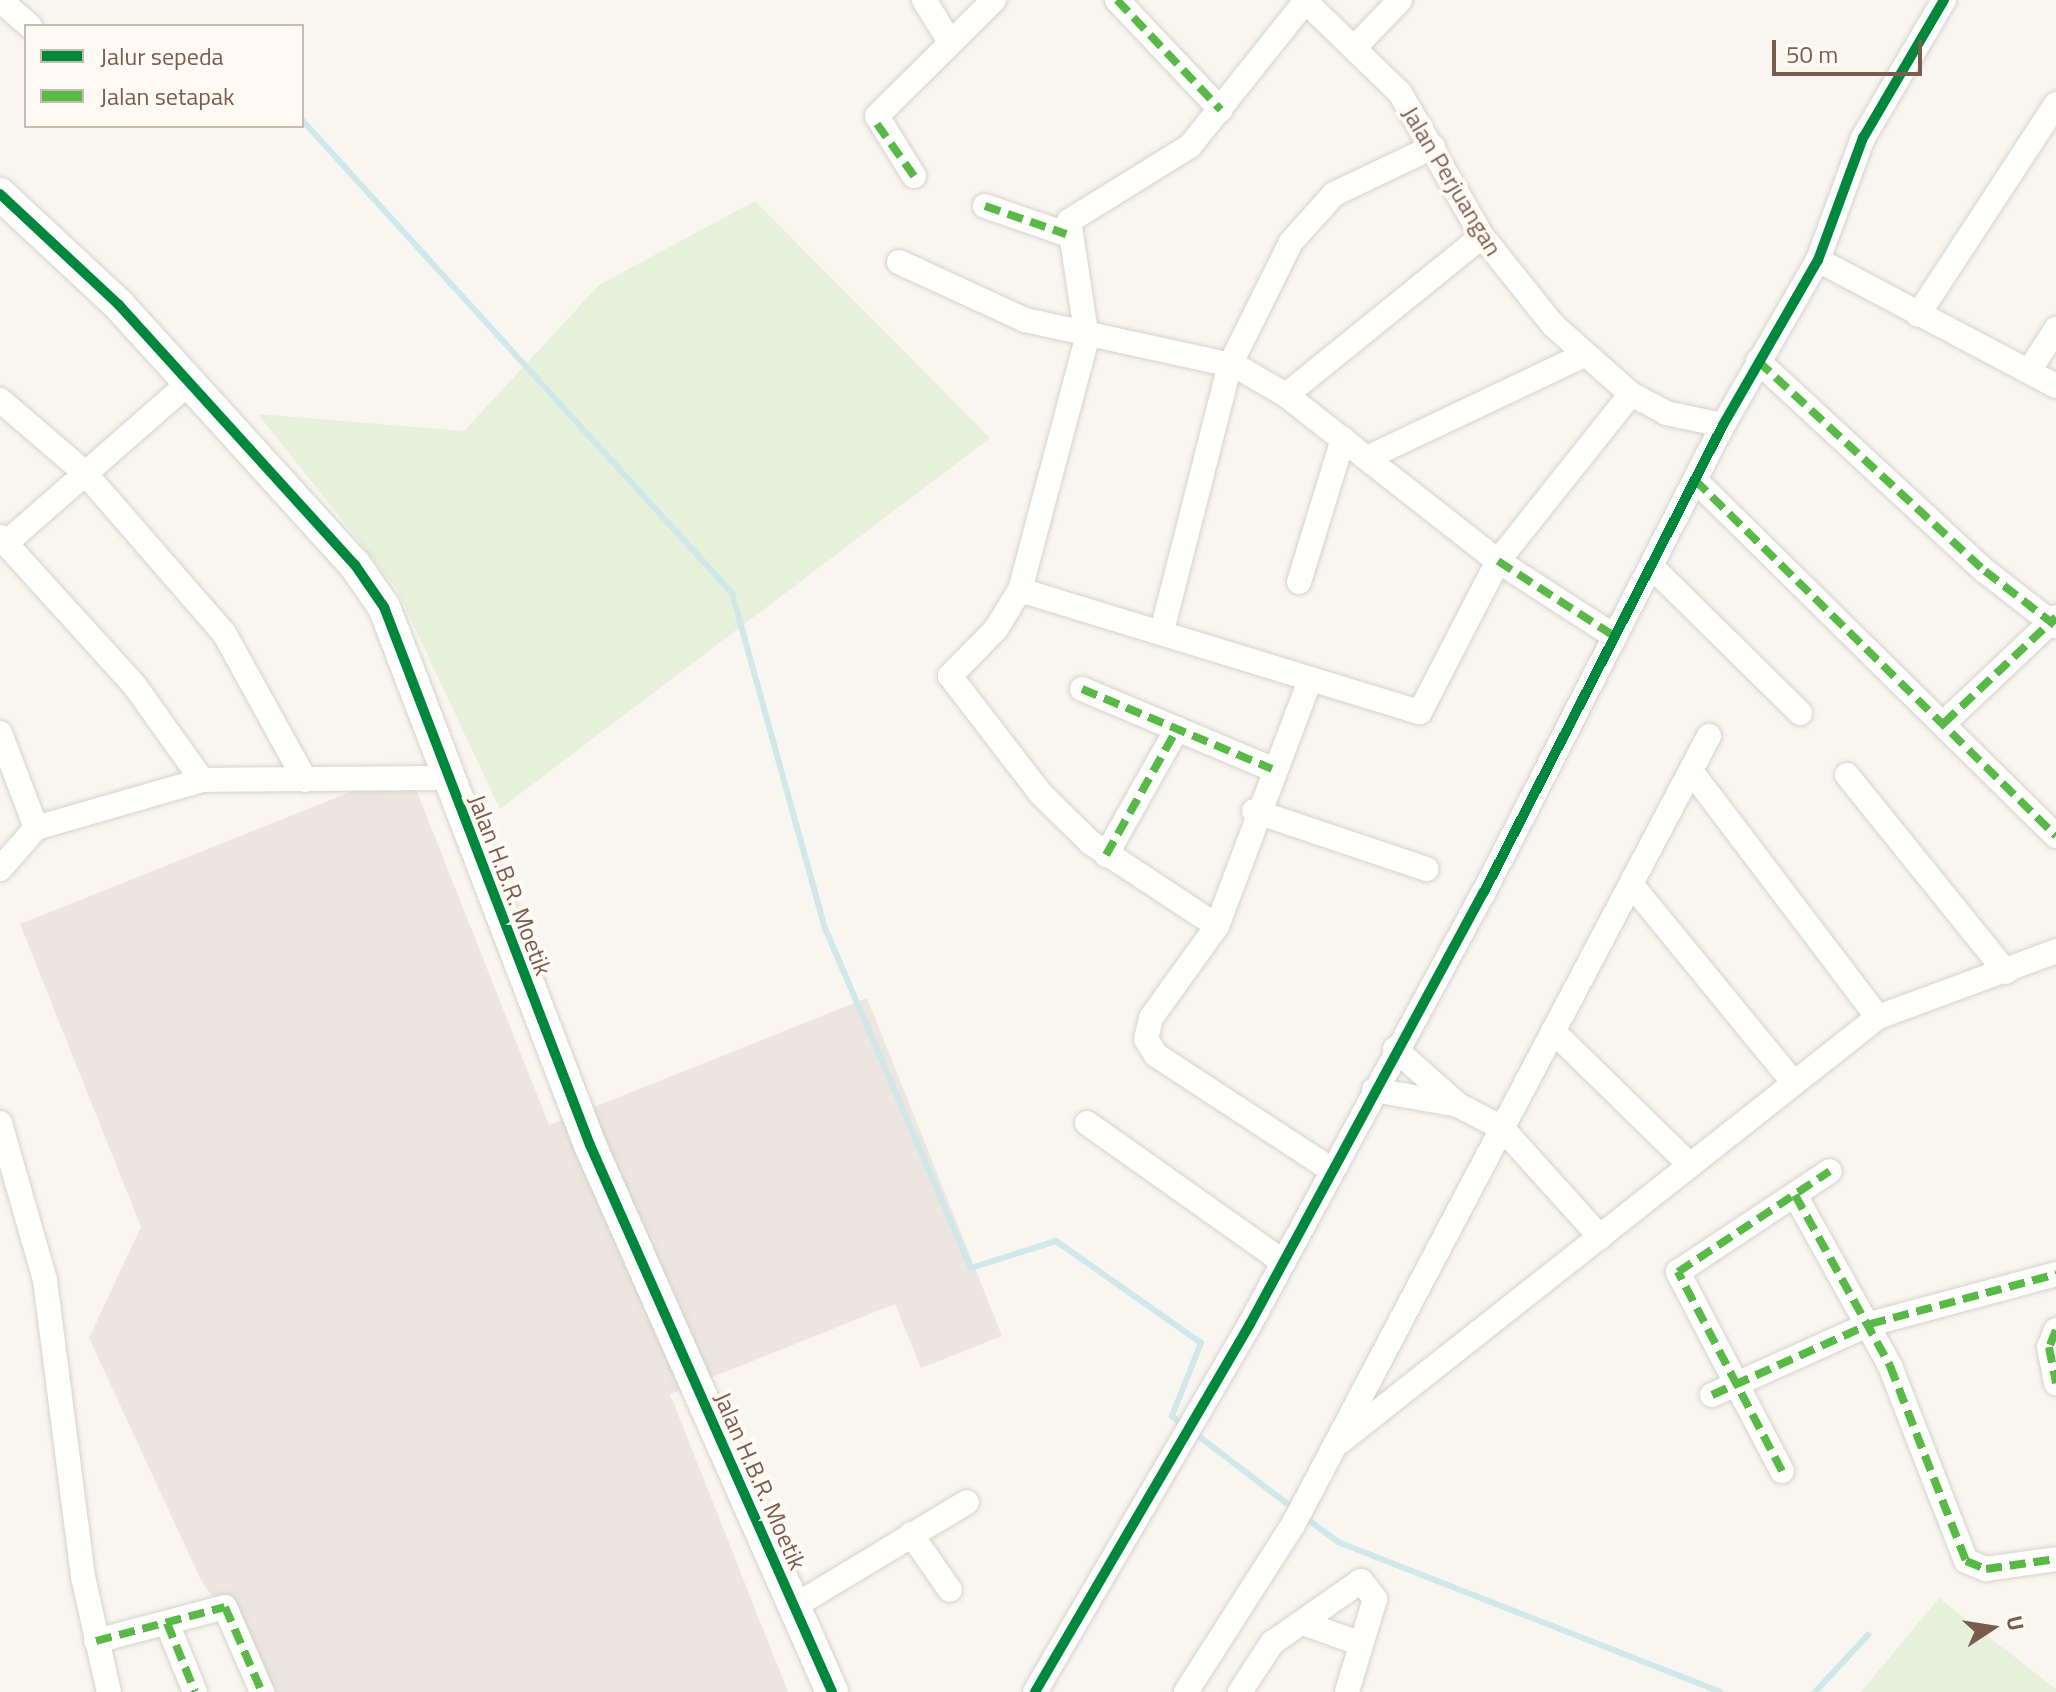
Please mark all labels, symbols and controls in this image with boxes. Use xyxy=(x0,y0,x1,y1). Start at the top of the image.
legend xyxy=(24,24,304,128)
scale bar xyxy=(1776,24,1926,74)
text: 50 m xyxy=(1786,36,1838,72)
text: Jalur sepeda xyxy=(100,38,224,74)
text: Jalan setapak xyxy=(100,78,235,114)
street label: Jalan Perjuangan xyxy=(1396,101,1508,261)
street label: Jalan H.B.R. Moetik xyxy=(462,791,558,979)
street label: Jalan H.B.R. Moetik xyxy=(708,1388,812,1574)
north arrow xyxy=(1952,1588,2032,1668)
text: U xyxy=(1997,1612,2034,1634)

